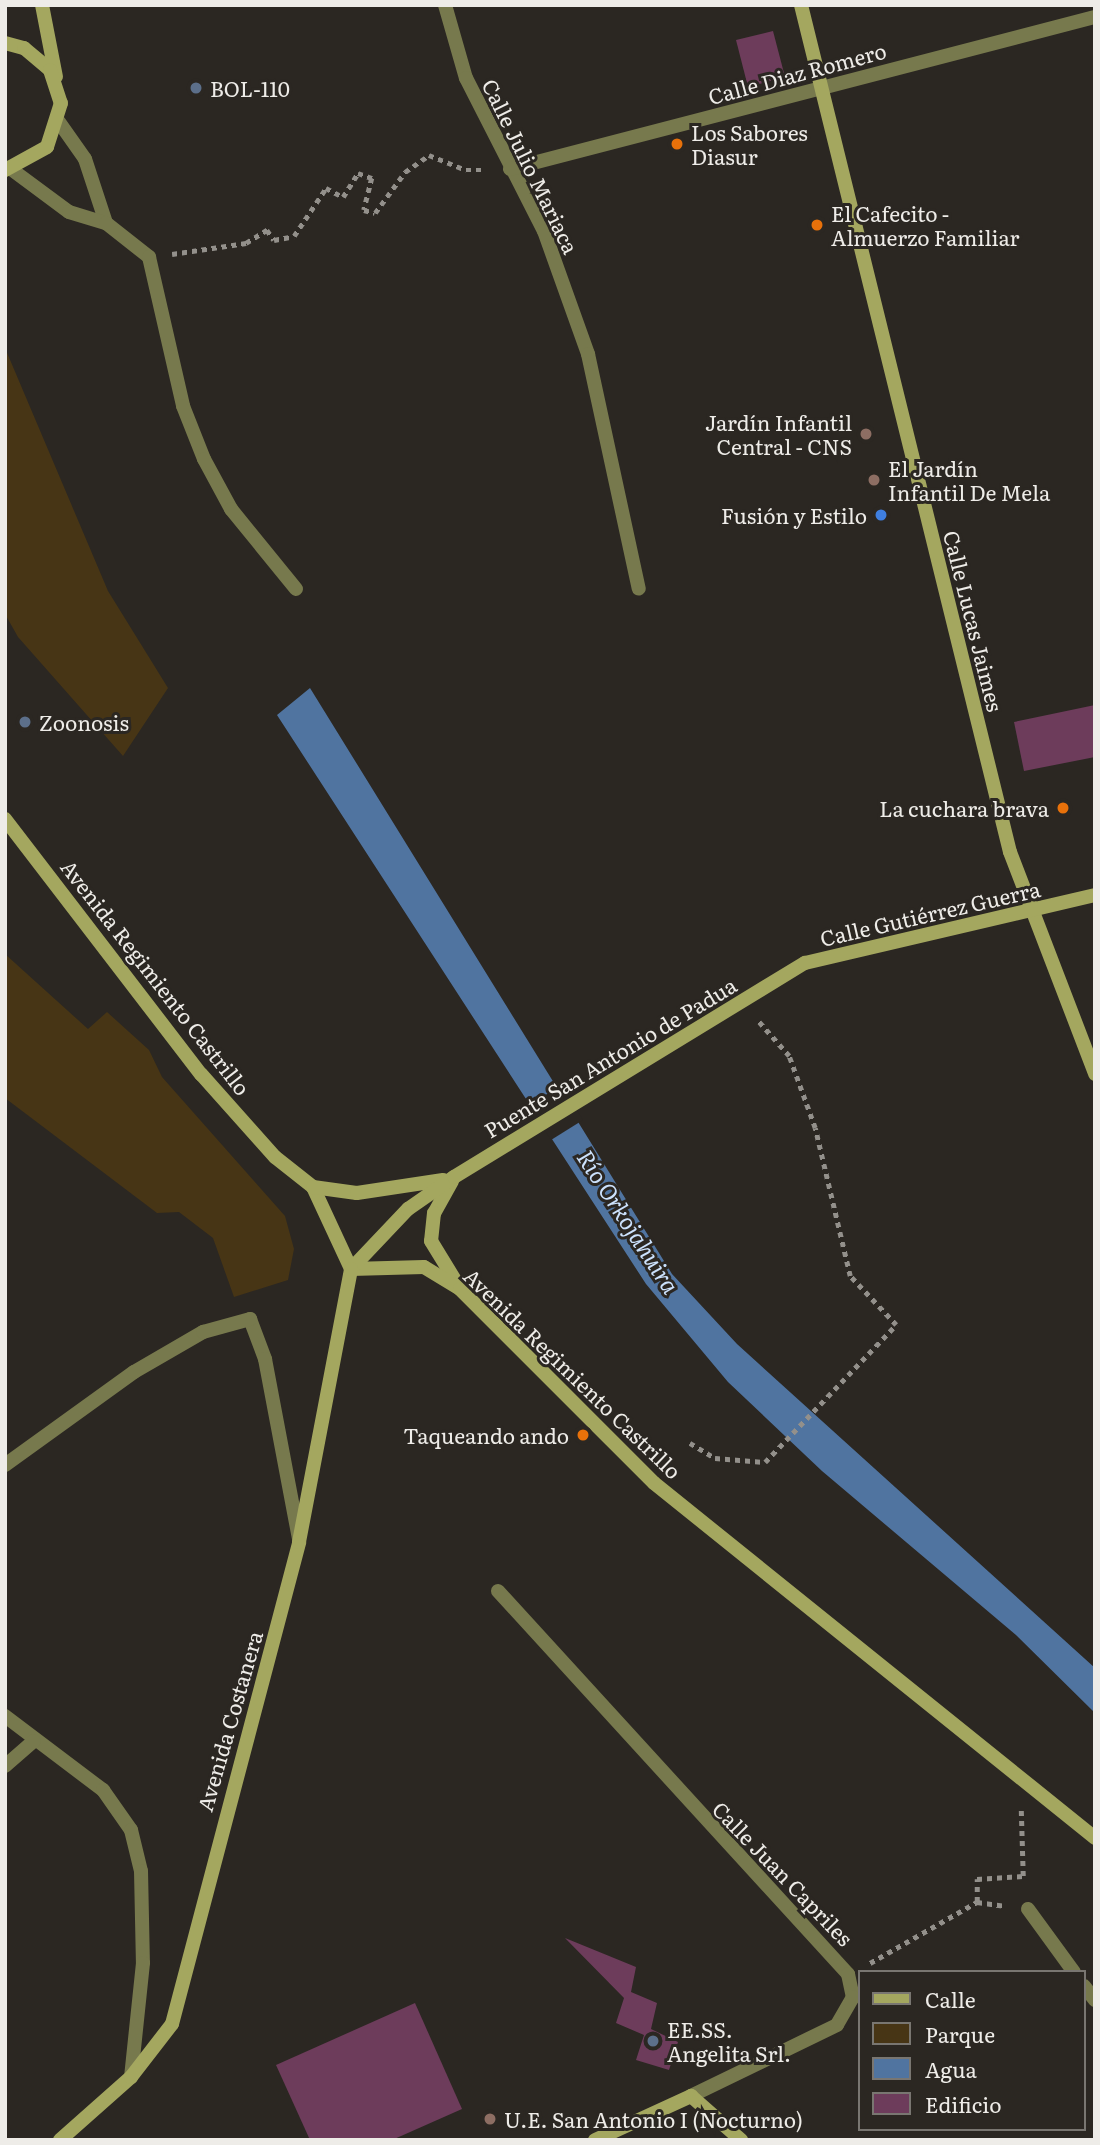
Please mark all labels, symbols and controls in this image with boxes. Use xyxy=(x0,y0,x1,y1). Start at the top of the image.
street label: Calle Diaz Romero xyxy=(705,37,889,109)
street label: Calle Julio Mariaca xyxy=(478,74,584,258)
place label: BOL-110 xyxy=(210,75,290,101)
marker: BOL-110 xyxy=(188,80,204,96)
place label: Los Sabores Diasur xyxy=(691,119,808,169)
marker: Los Sabores Diasur xyxy=(669,136,685,152)
place label: El Cafecito - Almuerzo Familiar xyxy=(831,200,1019,250)
marker: El Cafecito - Almuerzo Familiar xyxy=(809,217,825,233)
place label: Jardín Infantil Central - CNS xyxy=(705,409,852,459)
marker: Jardín Infantil Central - CNS xyxy=(858,426,874,442)
place label: El Jardín Infantil De Mela xyxy=(888,455,1050,505)
marker: El Jardín Infantil De Mela xyxy=(866,472,882,488)
place label: Fusión y Estilo xyxy=(721,502,867,528)
marker: Fusión y Estilo xyxy=(873,507,889,523)
street label: Calle Lucas Jaimes xyxy=(939,528,1009,714)
place label: Zoonosis xyxy=(39,709,129,735)
marker: Zoonosis xyxy=(17,714,33,730)
place label: La cuchara brava xyxy=(879,795,1049,821)
marker: La cuchara brava xyxy=(1055,800,1071,816)
street label: Avenida Regimiento Castrillo xyxy=(56,854,256,1100)
street label: Calle Gutiérrez Guerra xyxy=(817,875,1043,951)
street label: Puente San Antonio de Padua xyxy=(479,972,741,1142)
water label: Río Orkojahuira xyxy=(572,1144,686,1298)
street label: Avenida Regimiento Castrillo xyxy=(459,1263,687,1483)
place label: Taqueando ando xyxy=(403,1422,569,1448)
marker: Taqueando ando xyxy=(575,1427,591,1443)
street label: Avenida Costanera xyxy=(191,1628,267,1814)
street label: Calle Juan Capriles xyxy=(708,1796,858,1950)
legend xyxy=(858,1970,1086,2131)
text: Calle xyxy=(925,1983,976,2014)
place label: EE.SS. Angelita Srl. xyxy=(667,2016,791,2066)
text: Parque xyxy=(925,2018,995,2049)
marker: EE.SS. Angelita Srl. xyxy=(645,2033,661,2049)
text: Agua xyxy=(925,2053,977,2084)
text: Edificio xyxy=(925,2088,1001,2119)
place label: U.E. San Antonio I (Nocturno) xyxy=(504,2106,803,2132)
marker: U.E. San Antonio I (Nocturno) xyxy=(482,2111,498,2127)

